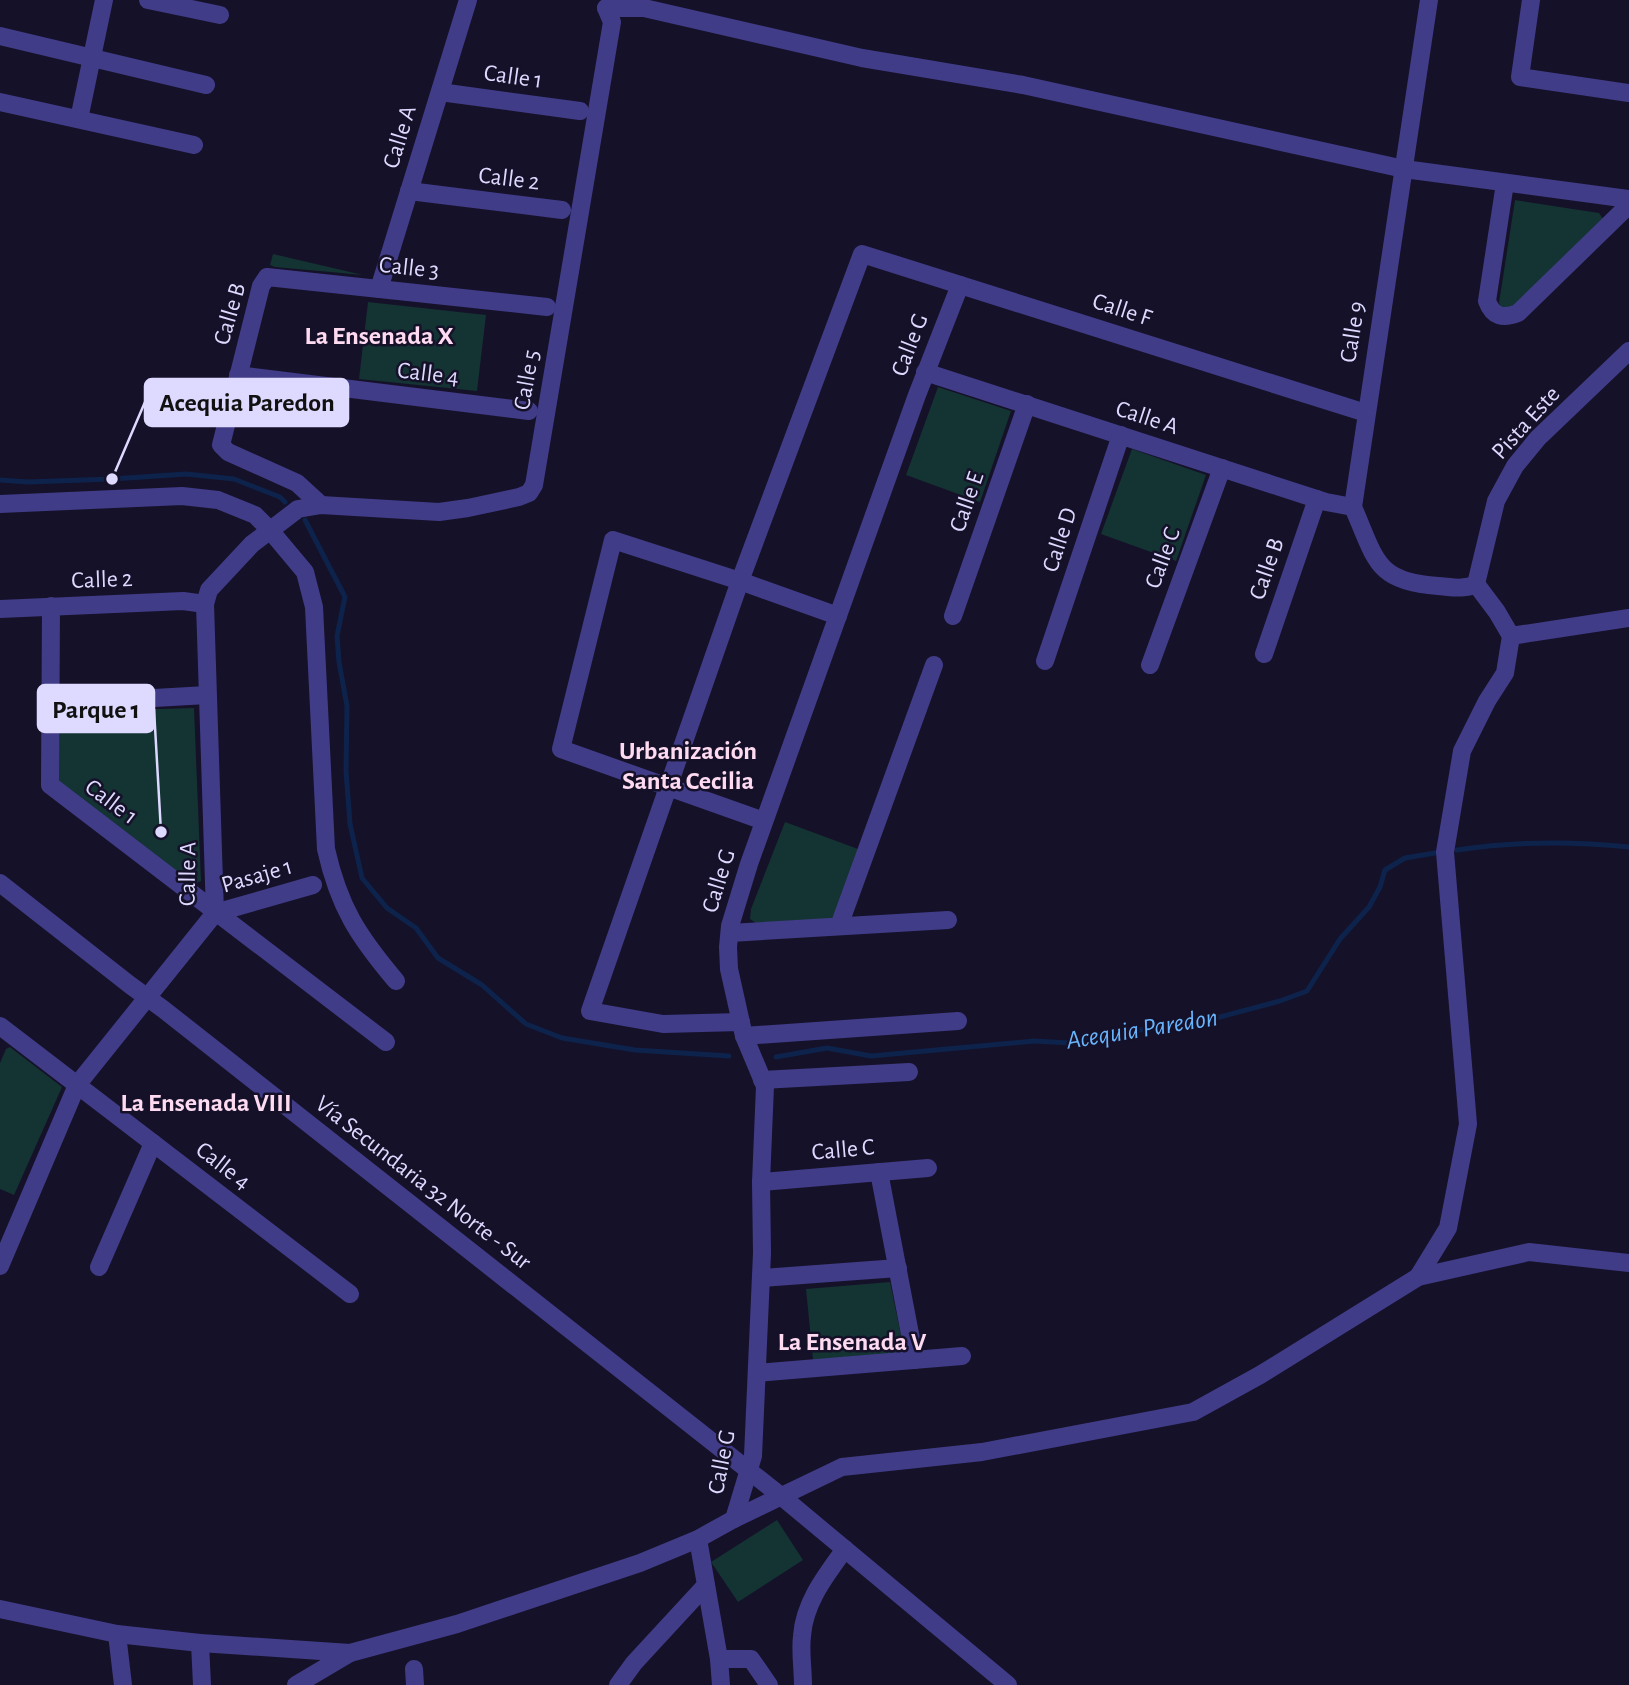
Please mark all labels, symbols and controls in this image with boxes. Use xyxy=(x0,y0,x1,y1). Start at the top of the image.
street label: Calle 1 xyxy=(482,61,544,93)
street label: Calle A xyxy=(379,103,421,171)
street label: Calle 2 xyxy=(477,163,541,195)
street label: Calle 3 xyxy=(378,253,440,283)
street label: Calle B xyxy=(210,280,250,348)
street label: Calle F xyxy=(1089,289,1155,331)
street label: Calle 9 xyxy=(1336,300,1370,364)
street label: Calle G xyxy=(887,310,933,380)
district label: La Ensenada X xyxy=(304,323,454,349)
street label: Calle 5 xyxy=(510,348,544,412)
street label: Calle 4 xyxy=(396,358,460,390)
callout: Acequia Paredon xyxy=(145,379,348,426)
street label: Pista Este xyxy=(1487,382,1565,464)
text: Acequia Paredon xyxy=(159,390,335,416)
street label: Calle A xyxy=(1113,397,1181,439)
street label: Calle E xyxy=(946,468,989,535)
street label: Calle D xyxy=(1038,505,1082,575)
street label: Calle C xyxy=(1141,524,1185,592)
street label: Calle B xyxy=(1245,535,1289,603)
street label: Calle 2 xyxy=(71,567,133,593)
callout: Parque 1 xyxy=(38,685,154,732)
text: Parque 1 xyxy=(52,697,140,723)
district label: Urbanización Santa Cecilia xyxy=(619,738,757,794)
street label: Calle 1 xyxy=(80,775,142,829)
street label: Calle A xyxy=(175,842,201,906)
street label: Calle G xyxy=(698,846,740,916)
street label: Pasaje 1 xyxy=(219,854,295,898)
water label: Acequia Paredon xyxy=(1064,1004,1219,1054)
district label: La Ensenada VIII xyxy=(120,1090,292,1116)
street label: Vía Secundaria 32 Norte - Sur xyxy=(311,1091,536,1275)
street label: Calle C xyxy=(811,1135,875,1165)
street label: Calle 4 xyxy=(191,1137,255,1195)
district label: La Ensenada V xyxy=(778,1329,927,1355)
street label: Calle G xyxy=(704,1428,740,1496)

